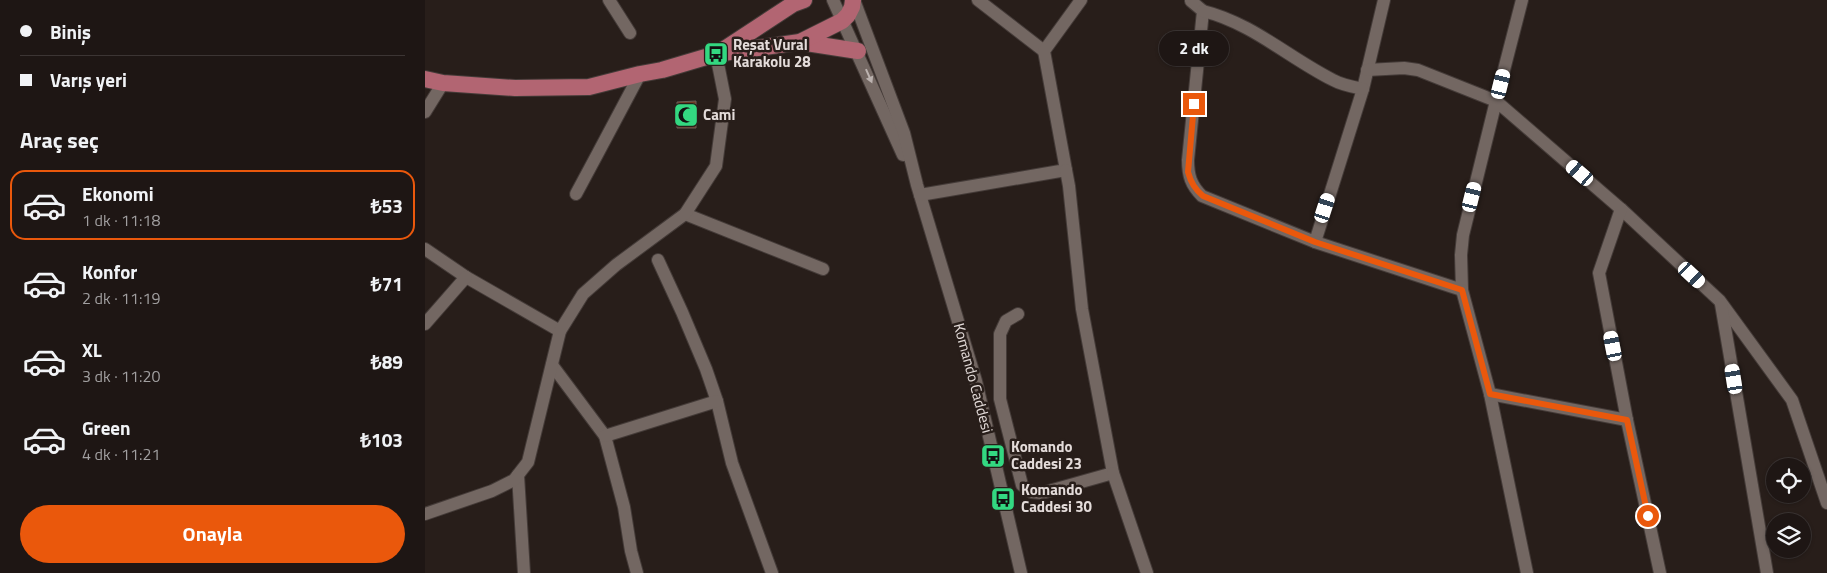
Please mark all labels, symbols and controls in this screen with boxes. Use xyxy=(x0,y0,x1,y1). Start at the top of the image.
text: Biniş xyxy=(50,17,91,46)
callout: 2 dk xyxy=(1159,32,1229,66)
place label: Reşat Vural Karakolu 28 xyxy=(733,33,811,73)
text: 2 dk xyxy=(1179,36,1209,60)
bus stop icon: Reşat Vural Karakolu 28 xyxy=(703,41,729,67)
text: Varış yeri xyxy=(50,65,127,94)
car xyxy=(1490,68,1511,100)
one-way arrow xyxy=(865,69,873,83)
route end xyxy=(1183,93,1205,115)
mosque icon: Cami xyxy=(673,102,699,128)
place label: Cami xyxy=(703,103,735,126)
text: Araç seç xyxy=(20,123,99,157)
car xyxy=(1563,157,1596,189)
text: Ekonomi xyxy=(82,179,154,208)
car xyxy=(1461,181,1482,213)
icon: car xyxy=(22,183,67,228)
text: ₺53 xyxy=(371,191,403,220)
car xyxy=(1313,191,1336,225)
text: 1 dk · 11:18 xyxy=(82,208,160,232)
text: Konfor xyxy=(82,257,137,286)
car xyxy=(1675,259,1708,291)
icon: car xyxy=(22,261,67,306)
text: ₺71 xyxy=(371,269,403,298)
text: 2 dk · 11:19 xyxy=(82,286,160,310)
street label: Komando Caddesi xyxy=(948,320,999,435)
car xyxy=(1602,330,1623,362)
text: XL xyxy=(82,335,102,364)
icon: car xyxy=(22,339,67,384)
text: ₺89 xyxy=(371,347,403,376)
car xyxy=(1724,363,1743,395)
text: 3 dk · 11:20 xyxy=(82,364,160,388)
text: Green xyxy=(82,413,131,442)
icon: car xyxy=(22,417,67,462)
text: ₺103 xyxy=(360,425,403,454)
place label: Komando Caddesi 23 xyxy=(1011,435,1082,475)
text: 4 dk · 11:21 xyxy=(82,442,160,466)
bus stop icon: Komando Caddesi 23 xyxy=(980,443,1006,469)
map controls xyxy=(1766,458,1811,558)
button: locate xyxy=(1766,458,1811,503)
place label: Komando Caddesi 30 xyxy=(1021,478,1093,518)
bus stop icon: Komando Caddesi 30 xyxy=(990,486,1016,512)
button: Onayla xyxy=(20,505,405,563)
route start xyxy=(1637,505,1659,527)
button: layers xyxy=(1766,513,1811,558)

